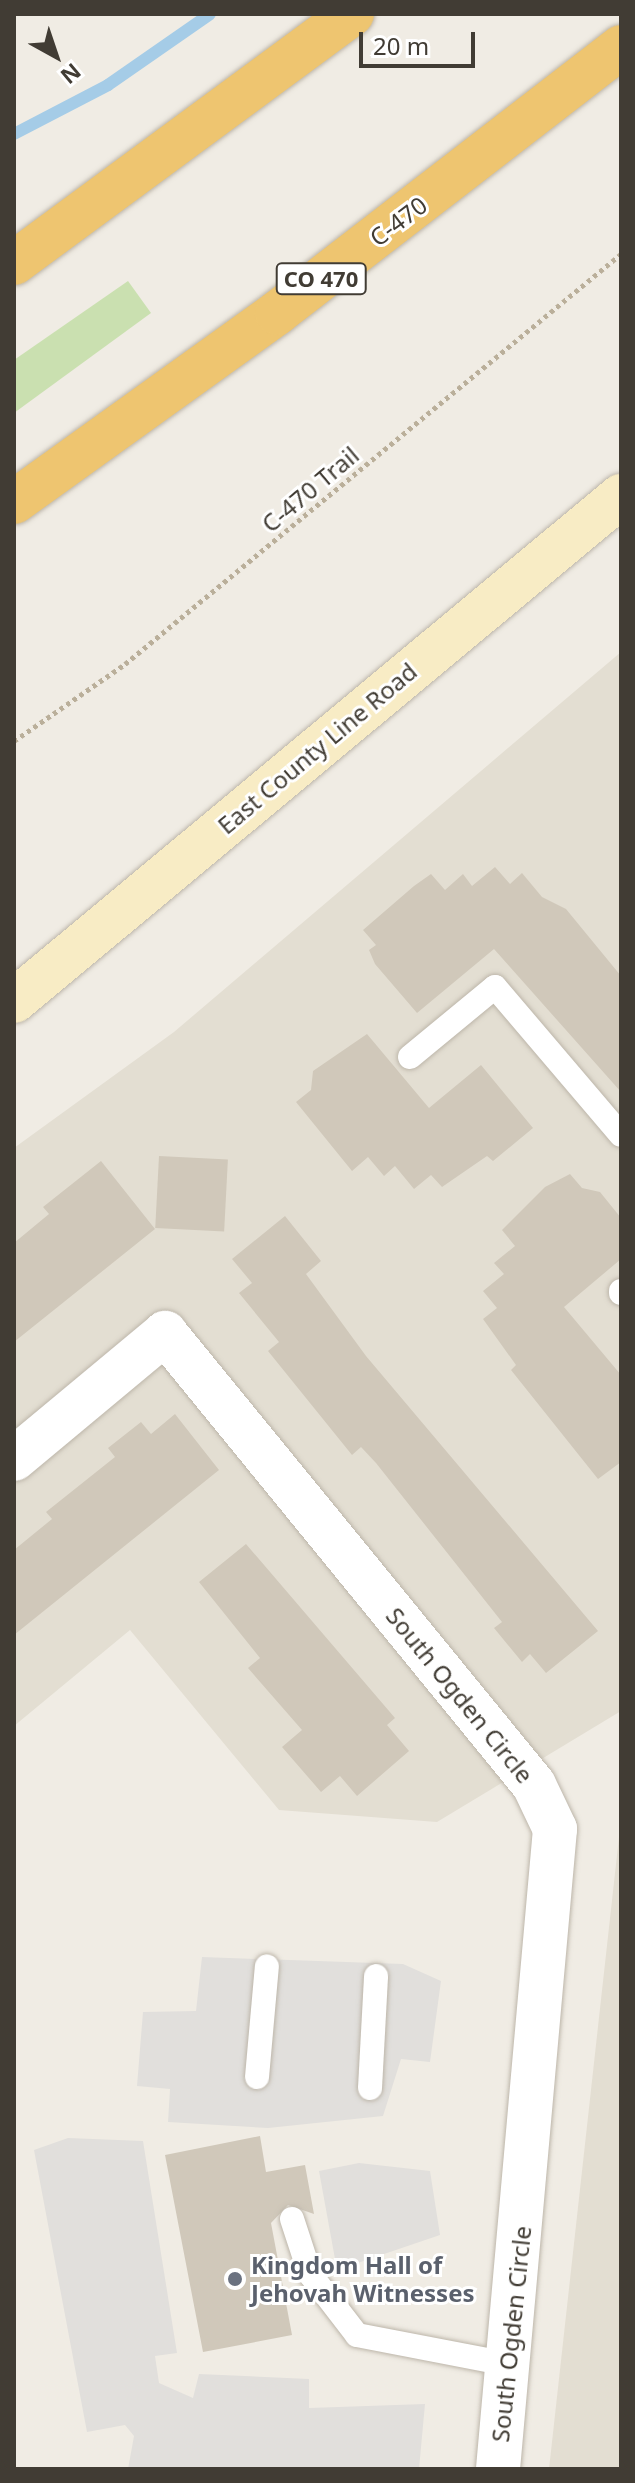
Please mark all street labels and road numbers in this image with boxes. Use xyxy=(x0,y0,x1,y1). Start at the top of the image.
street label: C-470 xyxy=(364,190,432,252)
road number: CO 470 xyxy=(275,261,367,297)
street label: C-470 Trail xyxy=(256,440,364,538)
street label: East County Line Road xyxy=(212,656,422,840)
street label: South Ogden Circle xyxy=(380,1602,540,1788)
street label: South Ogden Circle xyxy=(485,2225,537,2443)

